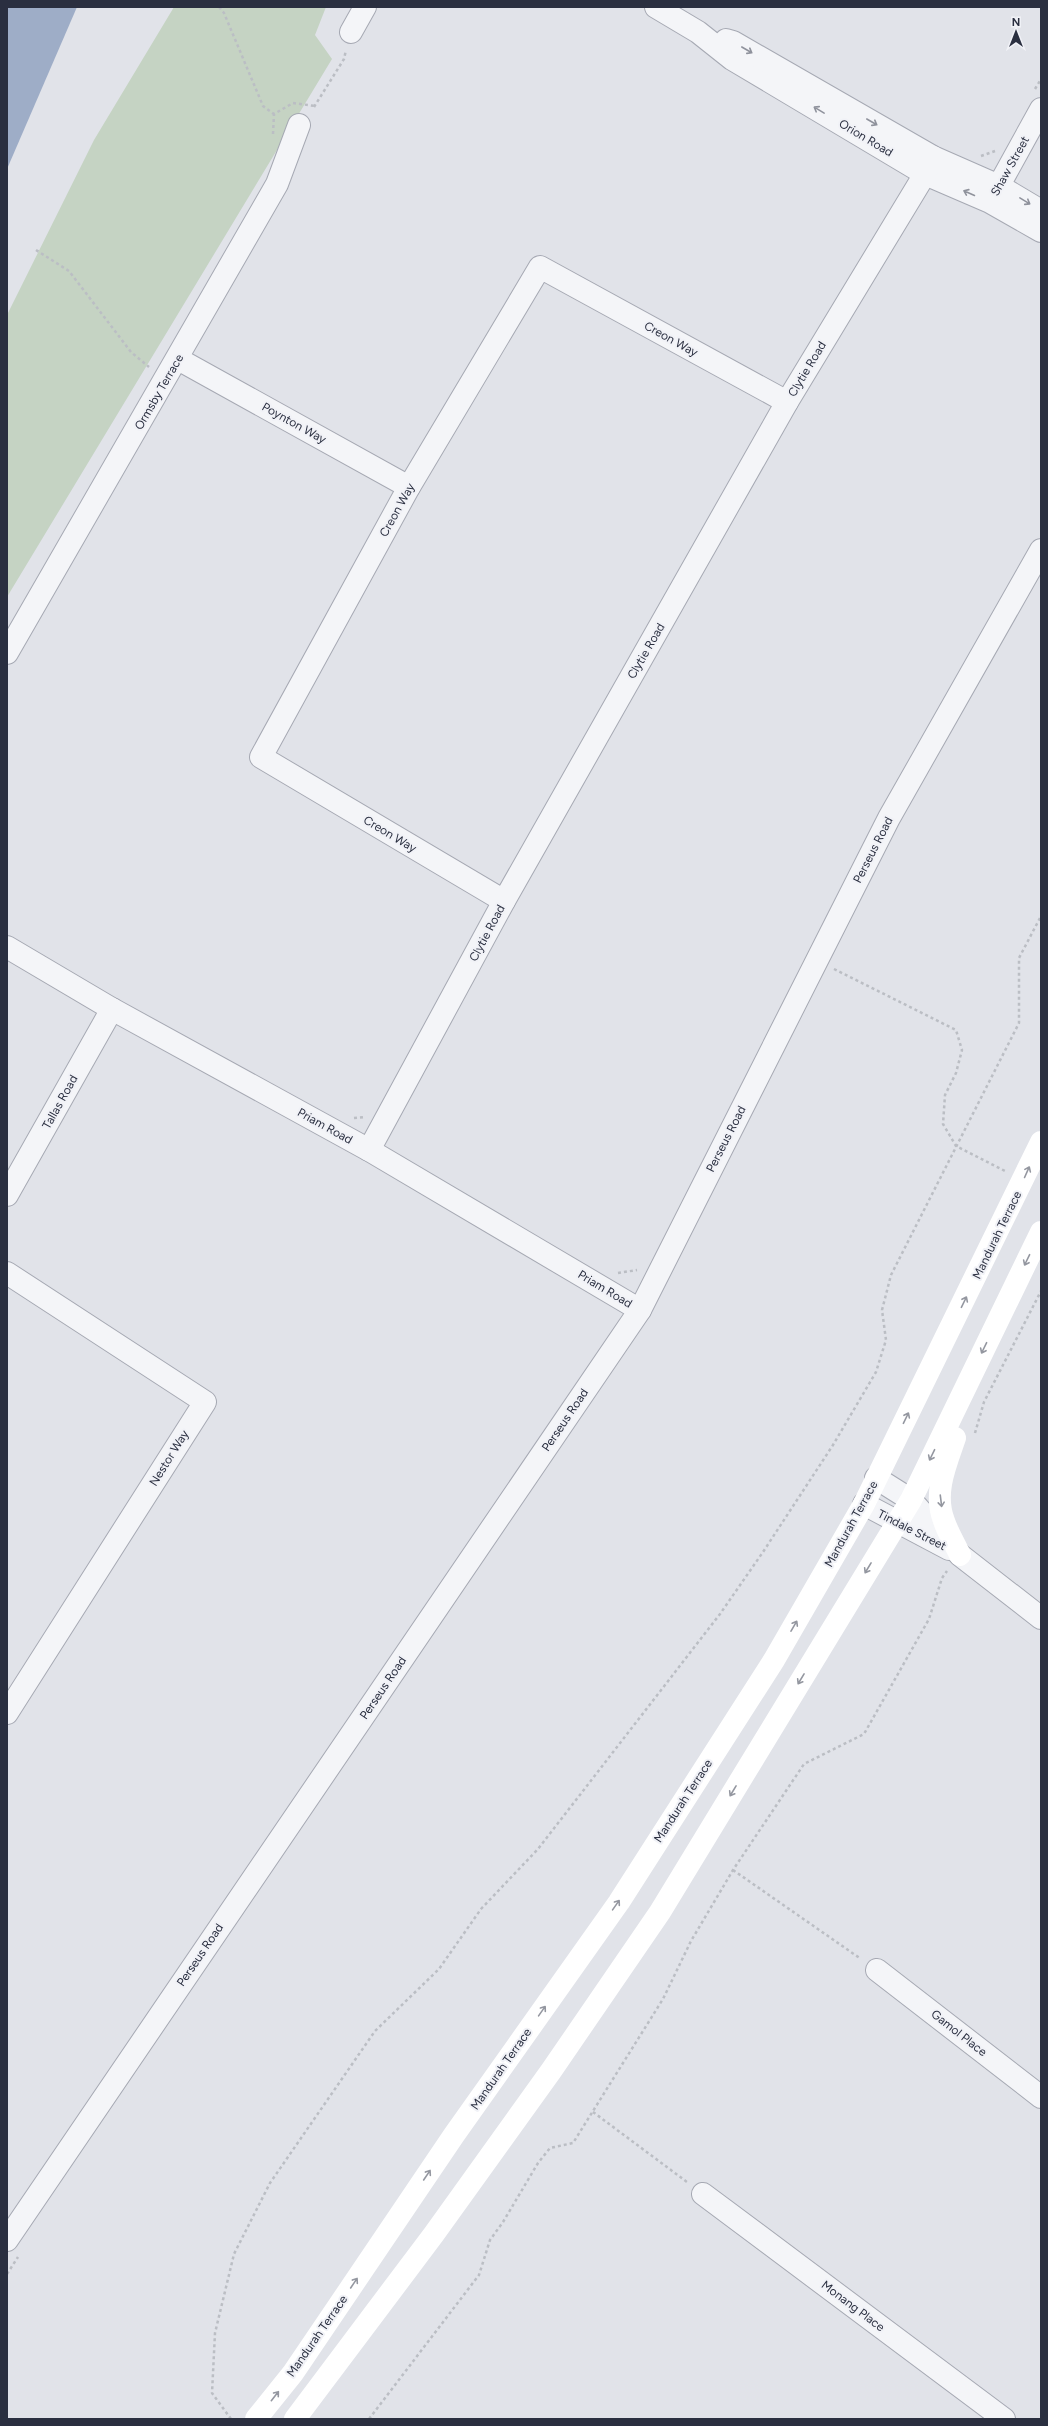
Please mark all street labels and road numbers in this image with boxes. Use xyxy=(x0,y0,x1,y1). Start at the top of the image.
street label: Orion Road xyxy=(837,116,895,160)
street label: Shaw Street xyxy=(988,133,1032,198)
street label: Creon Way xyxy=(642,319,701,360)
street label: Clytie Road xyxy=(785,339,829,399)
street label: Ormsby Terrace xyxy=(132,351,187,432)
street label: Poynton Way xyxy=(259,400,329,447)
street label: Creon Way xyxy=(377,480,418,539)
street label: Clytie Road xyxy=(624,621,668,681)
street label: Creon Way xyxy=(361,813,420,856)
street label: Perseus Road xyxy=(850,815,896,885)
street label: Clytie Road xyxy=(466,902,508,964)
street label: Tallas Road xyxy=(39,1073,81,1131)
street label: Perseus Road xyxy=(703,1104,749,1174)
street label: Priam Road xyxy=(295,1105,355,1147)
street label: Mandurah Terrace xyxy=(970,1188,1025,1281)
street label: Priam Road xyxy=(575,1267,635,1311)
street label: Perseus Road xyxy=(539,1386,591,1454)
street label: Nestor Way xyxy=(146,1427,192,1489)
street label: Mandurah Terrace xyxy=(822,1478,881,1569)
street label: Tindale Street xyxy=(875,1507,949,1553)
street label: Perseus Road xyxy=(357,1654,409,1722)
street label: Mandurah Terrace xyxy=(651,1756,715,1845)
street label: Perseus Road xyxy=(174,1921,226,1989)
street label: Gamol Place xyxy=(928,2007,990,2059)
street label: Mandurah Terrace xyxy=(468,2025,535,2112)
street label: Monang Place xyxy=(819,2278,888,2335)
street label: Mandurah Terrace xyxy=(284,2292,351,2379)

